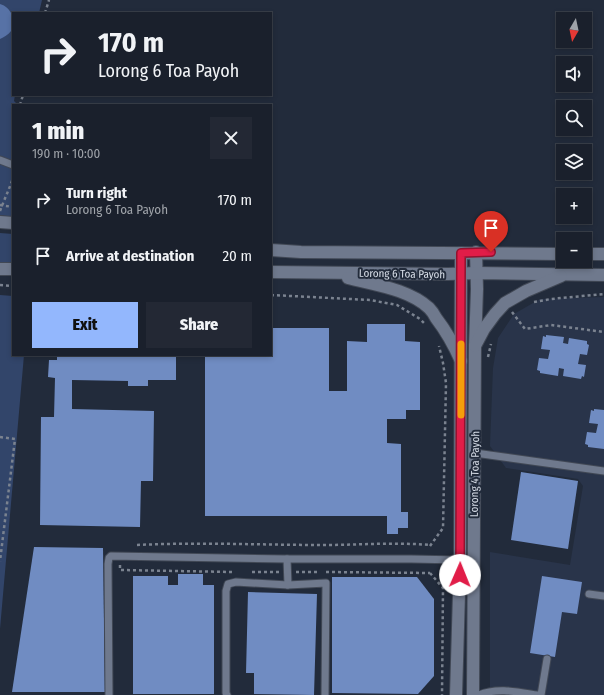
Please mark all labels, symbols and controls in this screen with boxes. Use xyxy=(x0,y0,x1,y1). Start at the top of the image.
north arrow xyxy=(556,12,592,48)
map controls xyxy=(556,12,592,268)
text: 170 m xyxy=(98,26,164,59)
icon: right xyxy=(32,28,84,80)
button: sound xyxy=(556,56,592,92)
text: Lorong 6 Toa Payoh xyxy=(98,60,239,82)
button: search xyxy=(556,100,592,136)
text: 1 min xyxy=(32,117,84,145)
button: close xyxy=(210,117,252,159)
button: layers xyxy=(556,144,592,180)
text: 190 m · 10:00 xyxy=(32,146,100,161)
text: Turn right xyxy=(66,184,127,202)
button: + xyxy=(556,188,592,224)
icon: right xyxy=(32,189,54,211)
text: 170 m xyxy=(217,191,252,209)
text: Lorong 6 Toa Payoh xyxy=(66,202,168,217)
pin xyxy=(474,211,508,252)
icon: arrive xyxy=(480,217,502,239)
button: − xyxy=(556,232,592,268)
icon: arrive xyxy=(32,245,54,267)
text: Arrive at destination xyxy=(66,247,194,265)
text: 20 m xyxy=(223,247,252,265)
street label: Lorong 6 Toa Payoh xyxy=(359,267,445,281)
button: Exit xyxy=(32,302,138,348)
button: Share xyxy=(146,302,252,348)
street label: Lorong 4 Toa Payoh xyxy=(468,431,482,517)
position arrow xyxy=(439,554,481,596)

